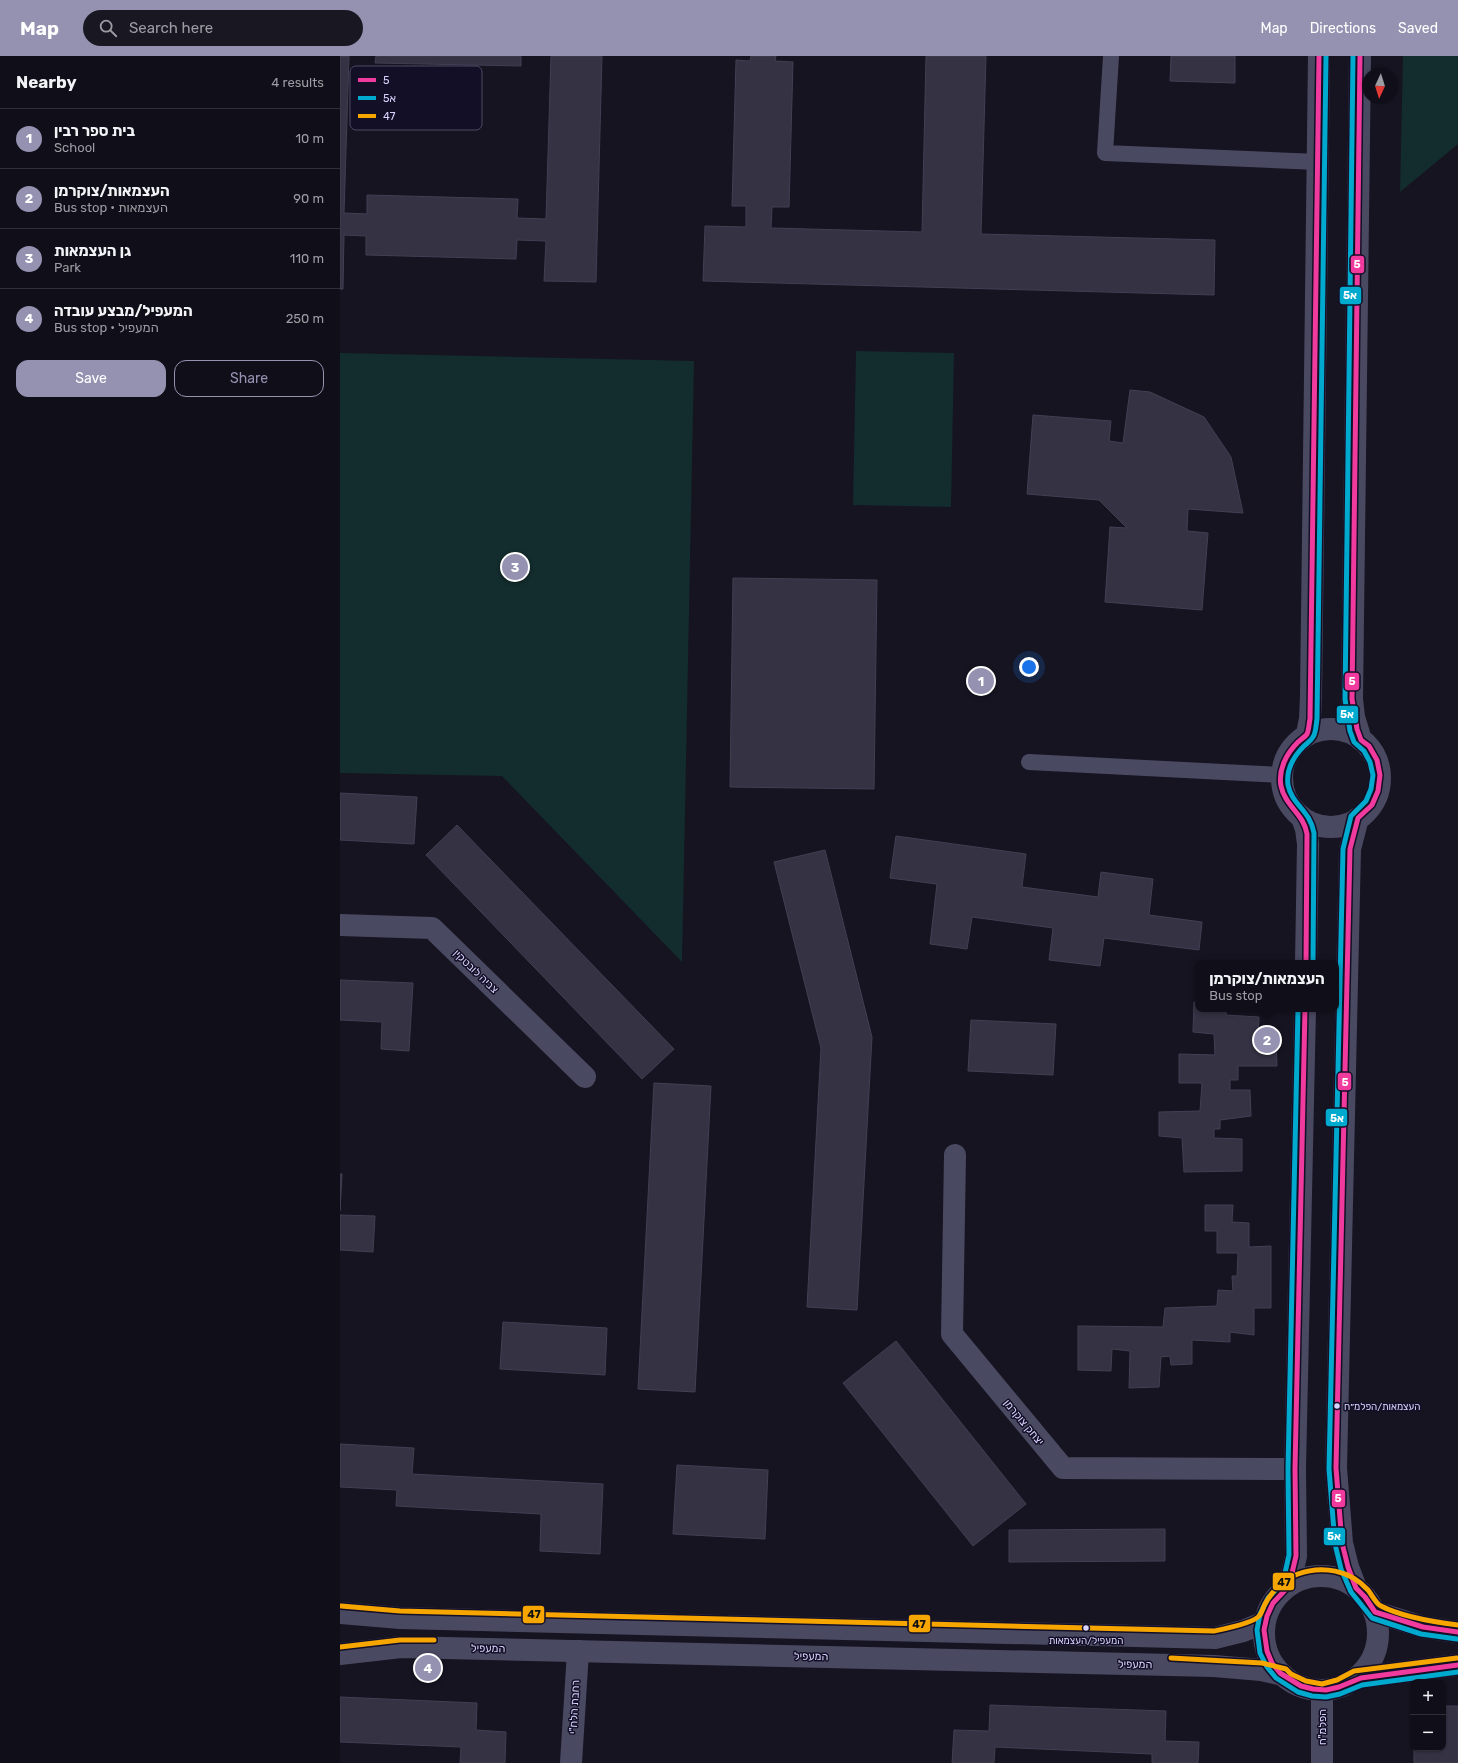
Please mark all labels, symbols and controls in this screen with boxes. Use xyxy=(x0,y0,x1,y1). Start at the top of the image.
search box xyxy=(83,10,363,46)
text: Map xyxy=(20,17,59,40)
icon: search xyxy=(97,17,119,39)
text: Search here xyxy=(129,19,213,37)
text: Map xyxy=(1261,20,1288,37)
text: Directions xyxy=(1310,20,1376,37)
text: Saved xyxy=(1398,20,1438,37)
legend xyxy=(350,66,482,130)
north arrow xyxy=(1362,68,1398,104)
text: Nearby xyxy=(16,72,77,92)
text: 5 xyxy=(383,74,390,87)
text: 4 results xyxy=(271,75,324,90)
text: 5א xyxy=(383,92,396,105)
text: 47 xyxy=(383,110,396,123)
text: בית ספר רבין xyxy=(54,122,135,140)
text: 1 xyxy=(26,131,32,146)
text: 10 m xyxy=(295,131,324,146)
text: School xyxy=(54,140,95,155)
text: העצמאות/צוקרמן xyxy=(54,182,170,200)
text: 2 xyxy=(25,191,33,206)
text: 90 m xyxy=(293,191,324,206)
text: Bus stop · העצמאות xyxy=(54,200,168,215)
text: גן העצמאות xyxy=(54,242,131,260)
text: 3 xyxy=(25,251,33,266)
text: 110 m xyxy=(290,251,324,266)
line badge: 5 xyxy=(1350,255,1365,274)
text: 5 xyxy=(1353,258,1361,271)
text: Park xyxy=(54,260,81,275)
line badge: 5א xyxy=(1339,286,1362,305)
text: 5א xyxy=(1343,289,1357,302)
text: המעפיל/מבצע עובדה xyxy=(54,302,193,320)
text: 4 xyxy=(25,311,33,326)
text: 250 m xyxy=(286,311,324,326)
text: Bus stop · המעפיל xyxy=(54,320,159,335)
button: Save xyxy=(16,360,166,397)
button: Share xyxy=(174,360,324,397)
pin: 3 xyxy=(502,552,528,582)
your location xyxy=(1019,657,1039,677)
pin: 1 xyxy=(968,666,994,696)
line badge: 5 xyxy=(1344,672,1360,691)
text: 5 xyxy=(1348,675,1356,688)
line badge: 5א xyxy=(1336,705,1359,724)
text: 5א xyxy=(1340,708,1354,721)
street label: צביה לובטקין xyxy=(450,947,501,996)
popup xyxy=(1195,960,1339,1012)
text: העצמאות/צוקרמן xyxy=(1209,970,1325,988)
text: Bus stop xyxy=(1209,988,1262,1003)
pin: 2 xyxy=(1254,1025,1280,1055)
line badge: 5 xyxy=(1337,1072,1352,1091)
text: 5 xyxy=(1341,1076,1349,1089)
line badge: 5א xyxy=(1325,1108,1348,1127)
text: 5א xyxy=(1330,1112,1344,1125)
street label: יצחק צוקרמן xyxy=(1001,1397,1046,1448)
marker: העצמאות/הפלמ״ח xyxy=(1332,1401,1342,1411)
place label: העצמאות/הפלמ״ח xyxy=(1344,1401,1420,1413)
line badge: 5 xyxy=(1331,1489,1346,1508)
text: 5 xyxy=(1334,1492,1342,1505)
line badge: 5א xyxy=(1323,1527,1346,1546)
text: 5א xyxy=(1327,1530,1341,1543)
line badge: 47 xyxy=(1272,1572,1295,1591)
text: 47 xyxy=(1277,1576,1291,1589)
line badge: 47 xyxy=(522,1605,545,1624)
text: 47 xyxy=(527,1608,541,1621)
line badge: 47 xyxy=(908,1614,931,1633)
text: 47 xyxy=(912,1618,926,1631)
marker: המעפיל/העצמאות xyxy=(1081,1623,1091,1633)
place label: המעפיל/העצמאות xyxy=(1049,1635,1123,1647)
street label: המעפיל xyxy=(471,1642,506,1655)
street label: המעפיל xyxy=(794,1650,829,1663)
pin: 4 xyxy=(415,1653,441,1683)
street label: המעפיל xyxy=(1118,1658,1153,1671)
street label: רחבת הלח"י xyxy=(567,1679,582,1735)
map controls xyxy=(1410,1679,1446,1751)
button: + xyxy=(1410,1679,1446,1715)
street label: הפלמ"ח xyxy=(1316,1709,1329,1745)
button: − xyxy=(1410,1715,1446,1751)

